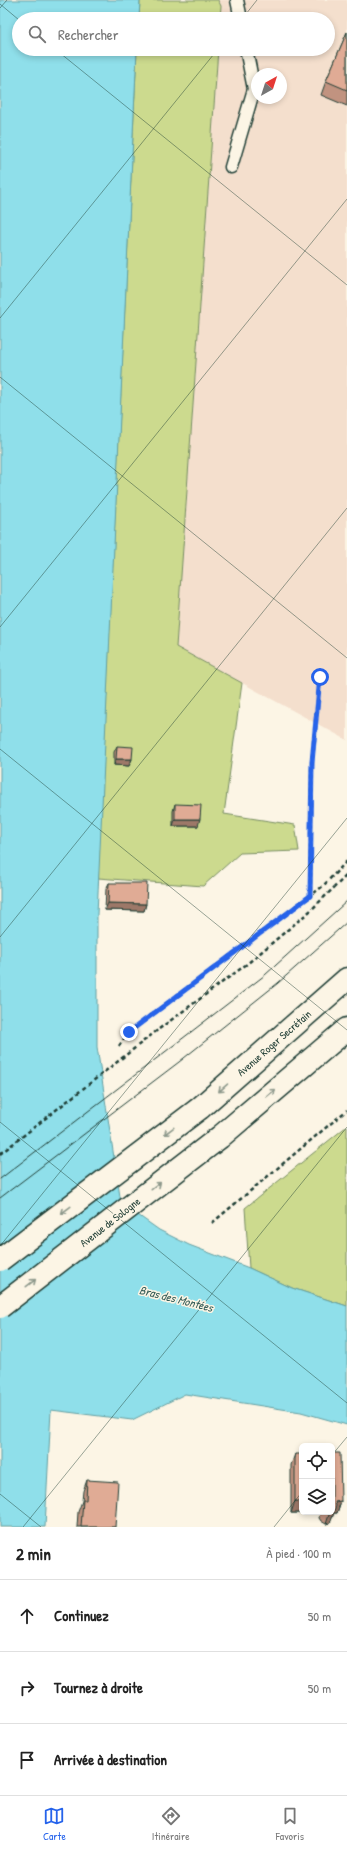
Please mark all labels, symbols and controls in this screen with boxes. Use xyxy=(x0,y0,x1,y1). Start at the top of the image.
search box xyxy=(12,12,335,56)
icon: search xyxy=(26,23,48,45)
text: Rechercher xyxy=(58,24,119,45)
north arrow xyxy=(251,68,287,104)
route start xyxy=(311,668,329,686)
street label: Avenue Roger Secrétain xyxy=(234,1007,314,1079)
route end xyxy=(120,1023,138,1041)
one-way arrow xyxy=(218,1083,228,1092)
one-way arrow xyxy=(266,1089,276,1098)
one-way arrow xyxy=(164,1127,175,1135)
one-way arrow xyxy=(150,1182,161,1190)
street label: Avenue de Sologne xyxy=(77,1194,143,1250)
one-way arrow xyxy=(61,1206,72,1214)
one-way arrow xyxy=(25,1279,36,1287)
water label: Bras des Montées xyxy=(138,1281,216,1316)
map controls xyxy=(299,1443,335,1515)
button: locate xyxy=(299,1443,335,1479)
button: layers xyxy=(299,1479,335,1515)
text: 2 min xyxy=(16,1542,51,1565)
text: À pied · 100 m xyxy=(266,1544,331,1562)
icon: ahead xyxy=(16,1605,38,1627)
text: Continuez xyxy=(54,1605,109,1626)
text: 50 m xyxy=(308,1607,331,1625)
icon: right xyxy=(16,1677,38,1699)
text: Tournez à droite xyxy=(54,1677,143,1698)
text: 50 m xyxy=(308,1679,331,1697)
icon: arrive xyxy=(16,1749,38,1771)
text: Arrivée à destination xyxy=(54,1749,167,1770)
tab: Carte xyxy=(43,1805,66,1843)
tab: Itinéraire xyxy=(152,1805,190,1843)
tab: Favoris xyxy=(276,1805,304,1843)

